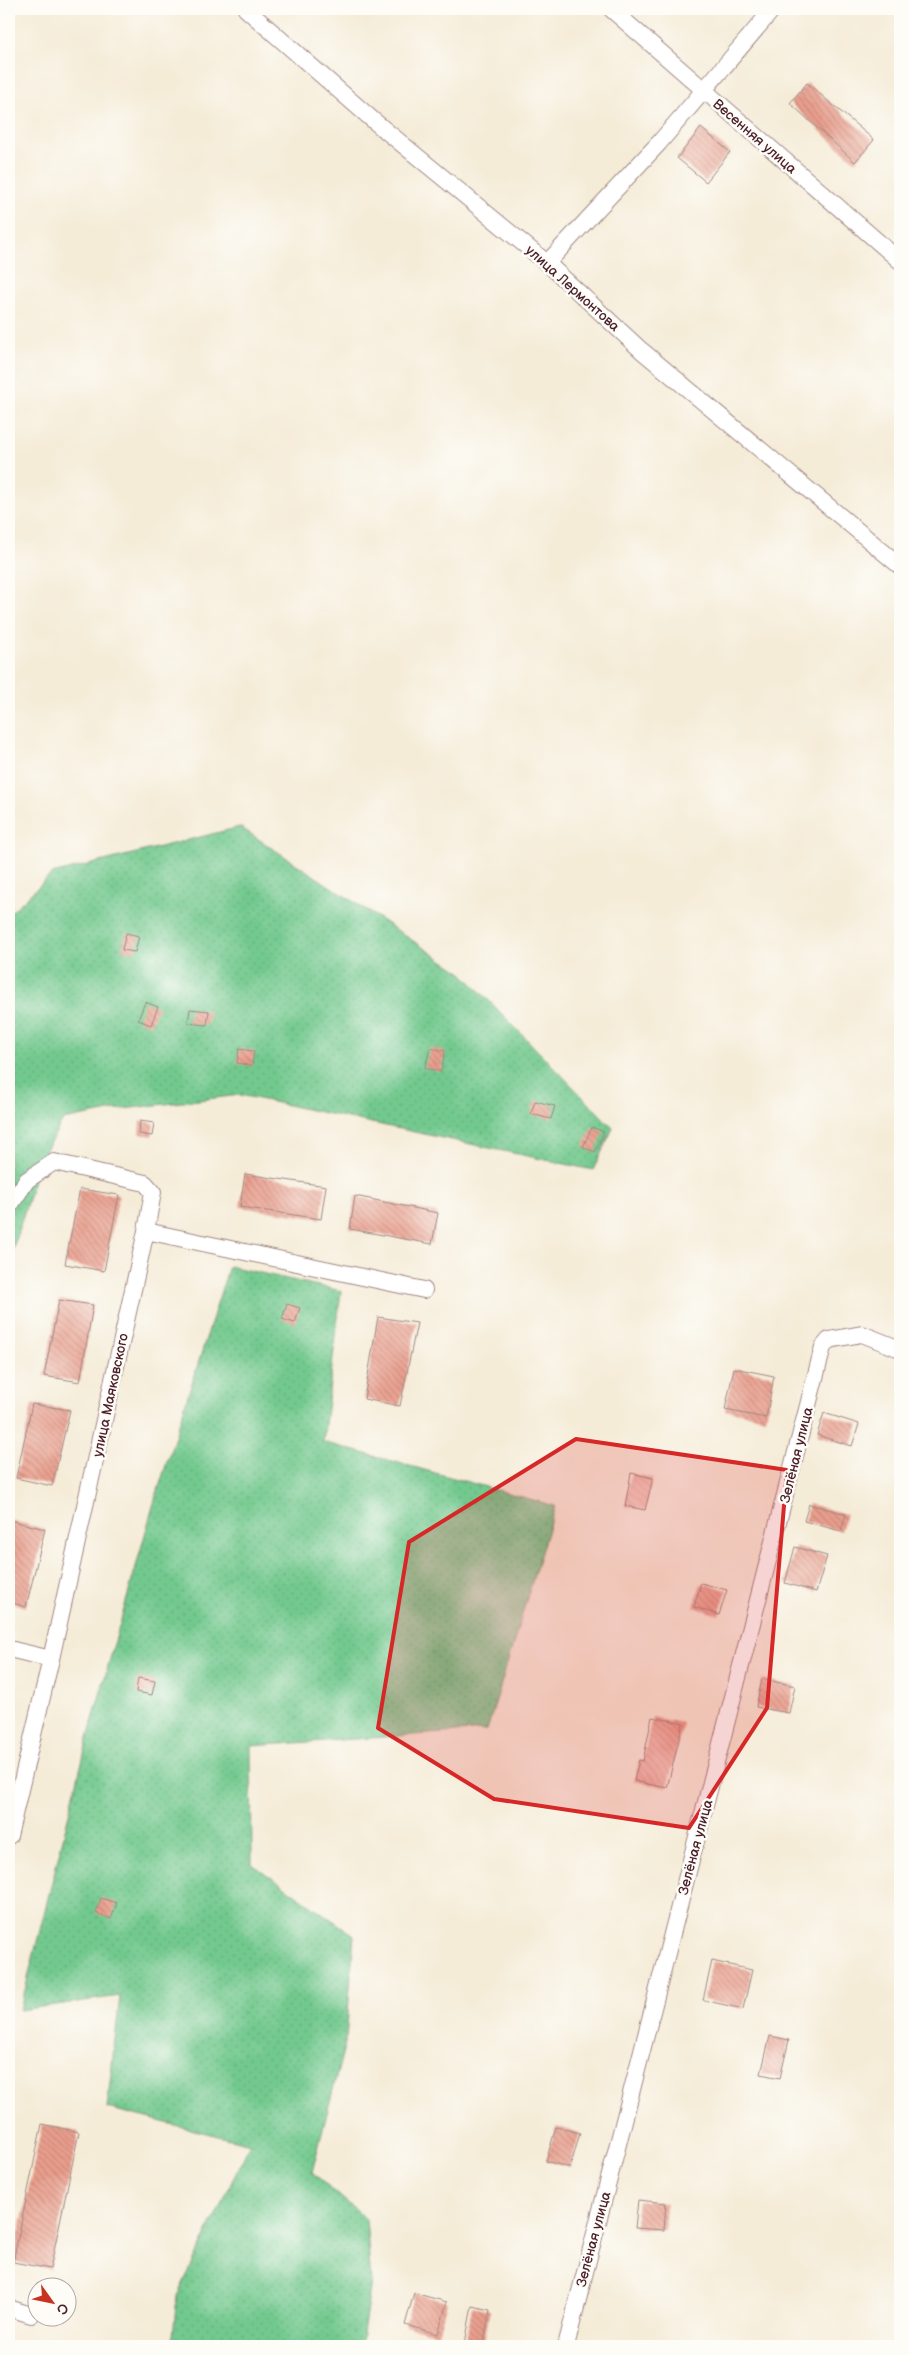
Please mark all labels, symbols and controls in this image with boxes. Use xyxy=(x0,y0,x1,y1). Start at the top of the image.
street label: Весенняя улица xyxy=(709,95,801,178)
street label: улица Лермонтова xyxy=(522,242,624,336)
street label: улица Маяковского xyxy=(89,1332,132,1458)
street label: Зелёная улица xyxy=(776,1405,817,1505)
street label: Зелёная улица xyxy=(675,1797,717,1897)
street label: Зелёная улица xyxy=(573,2189,615,2289)
north arrow xyxy=(28,2278,78,2328)
text: С xyxy=(53,2300,72,2318)

